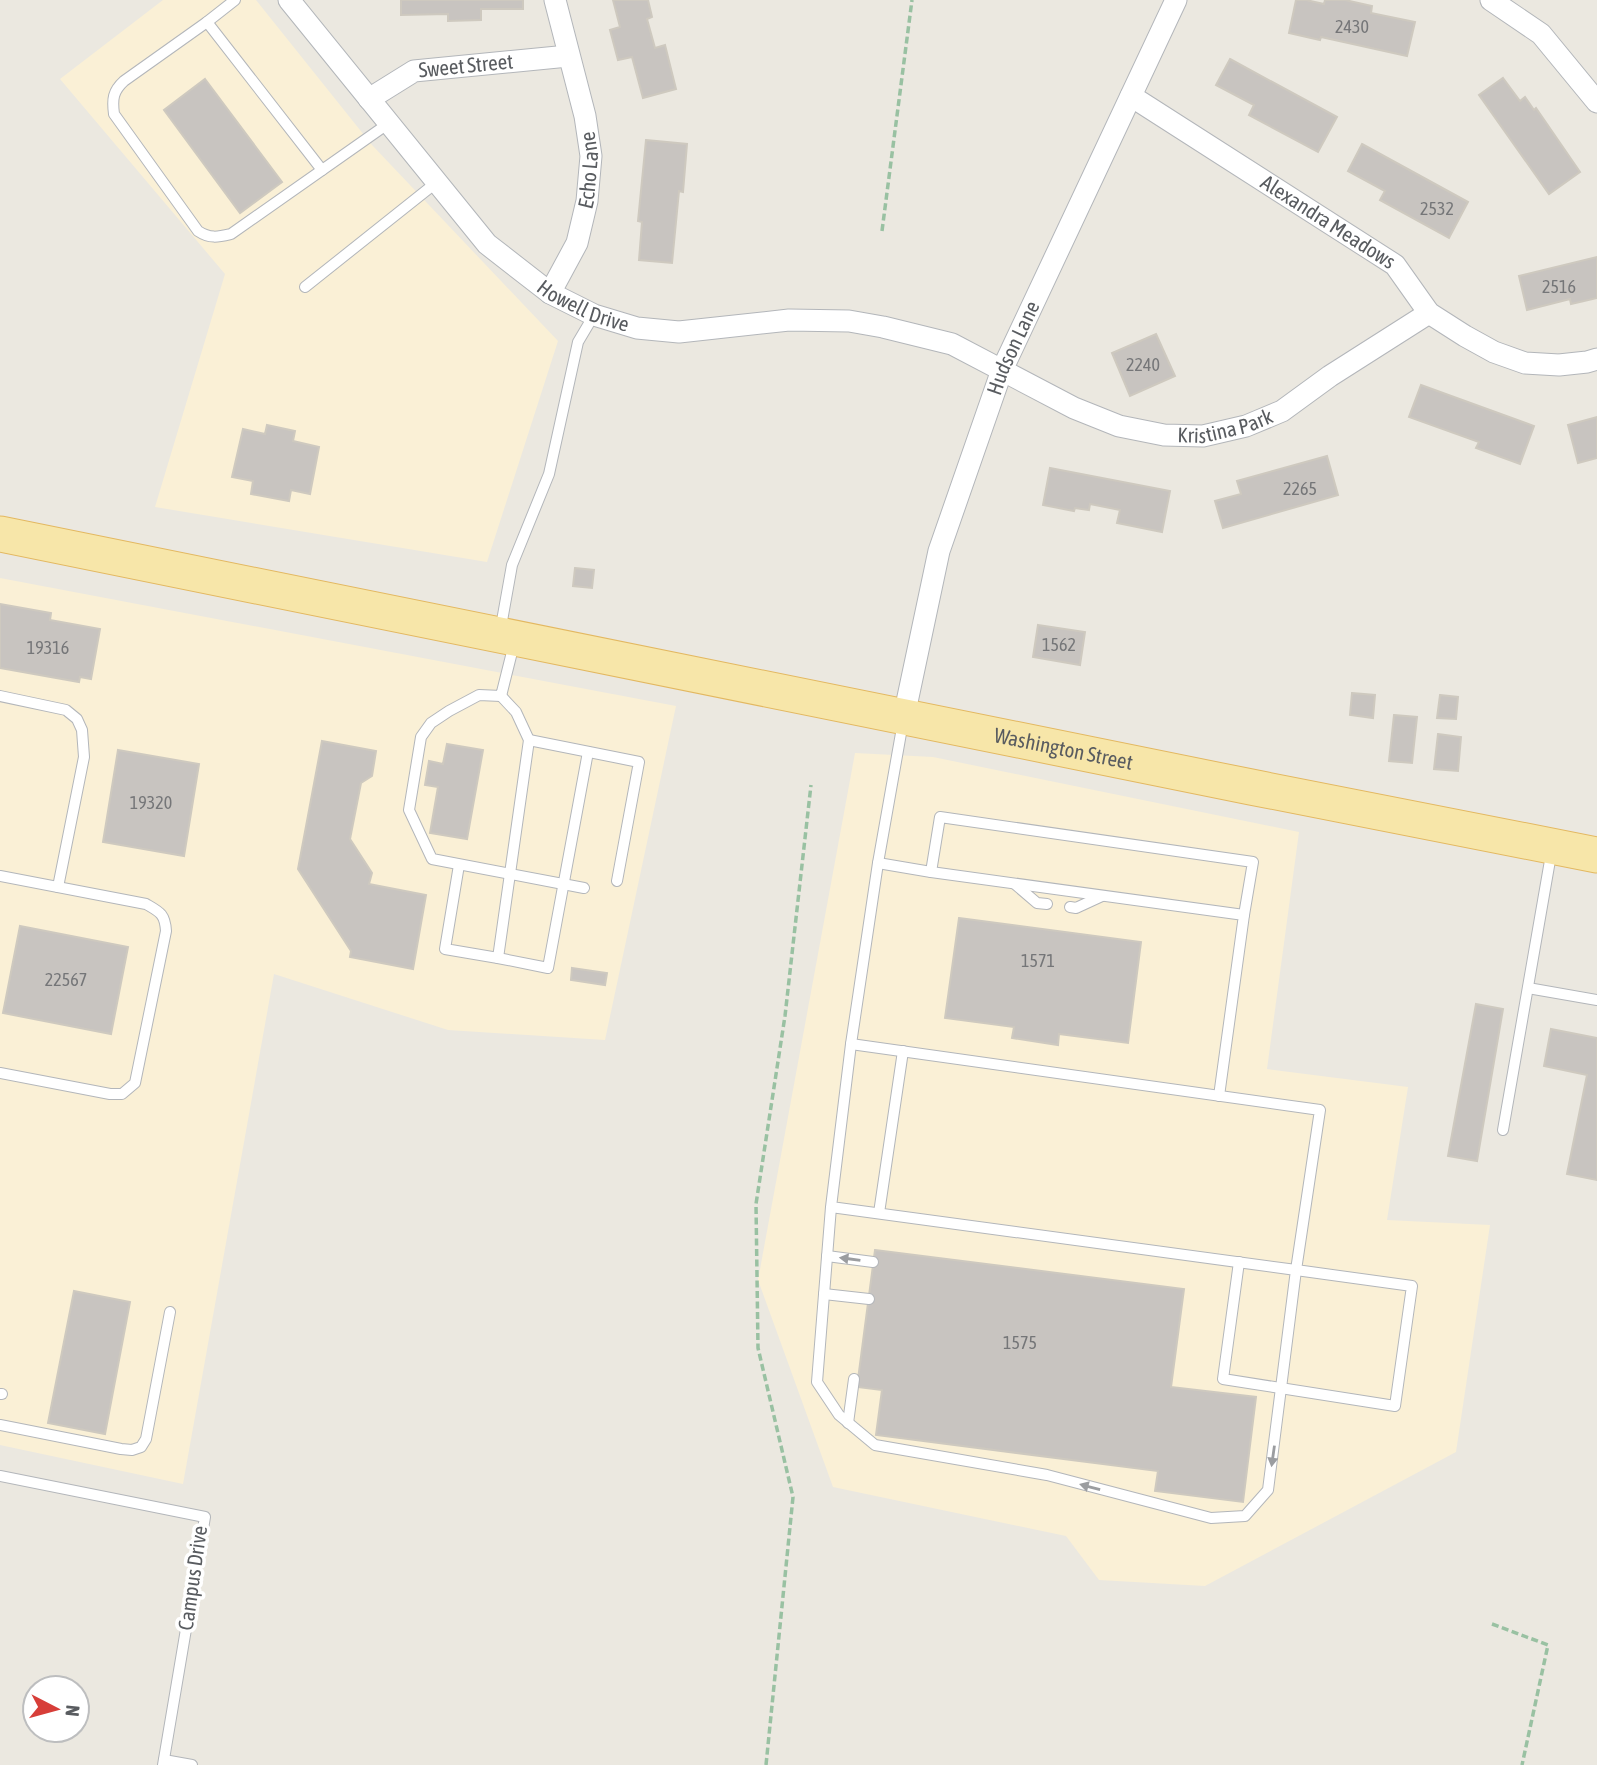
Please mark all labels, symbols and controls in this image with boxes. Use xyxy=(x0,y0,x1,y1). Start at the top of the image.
house number: 2430 xyxy=(1335,16,1369,37)
street label: Sweet Street xyxy=(417,48,514,82)
street label: Echo Lane xyxy=(573,130,602,211)
street label: Alexandra Meadows xyxy=(1257,169,1400,273)
house number: 2532 xyxy=(1420,198,1454,219)
street label: Howell Drive xyxy=(533,275,632,336)
house number: 2516 xyxy=(1542,276,1576,297)
street label: Hudson Lane xyxy=(981,297,1044,398)
house number: 2240 xyxy=(1126,354,1160,375)
street label: Kristina Park xyxy=(1177,403,1276,447)
house number: 2265 xyxy=(1283,478,1317,499)
house number: 1562 xyxy=(1042,634,1076,655)
house number: 19316 xyxy=(27,637,69,658)
street label: Washington Street xyxy=(992,722,1135,774)
house number: 19320 xyxy=(130,792,172,813)
house number: 1571 xyxy=(1021,950,1055,971)
house number: 22567 xyxy=(45,969,87,990)
one-way arrow xyxy=(839,1253,861,1264)
house number: 1575 xyxy=(1003,1332,1037,1353)
one-way arrow xyxy=(1267,1445,1278,1467)
one-way arrow xyxy=(1079,1481,1101,1492)
street label: Campus Drive xyxy=(173,1524,211,1632)
north arrow xyxy=(21,1674,91,1744)
text: N xyxy=(61,1704,84,1718)

